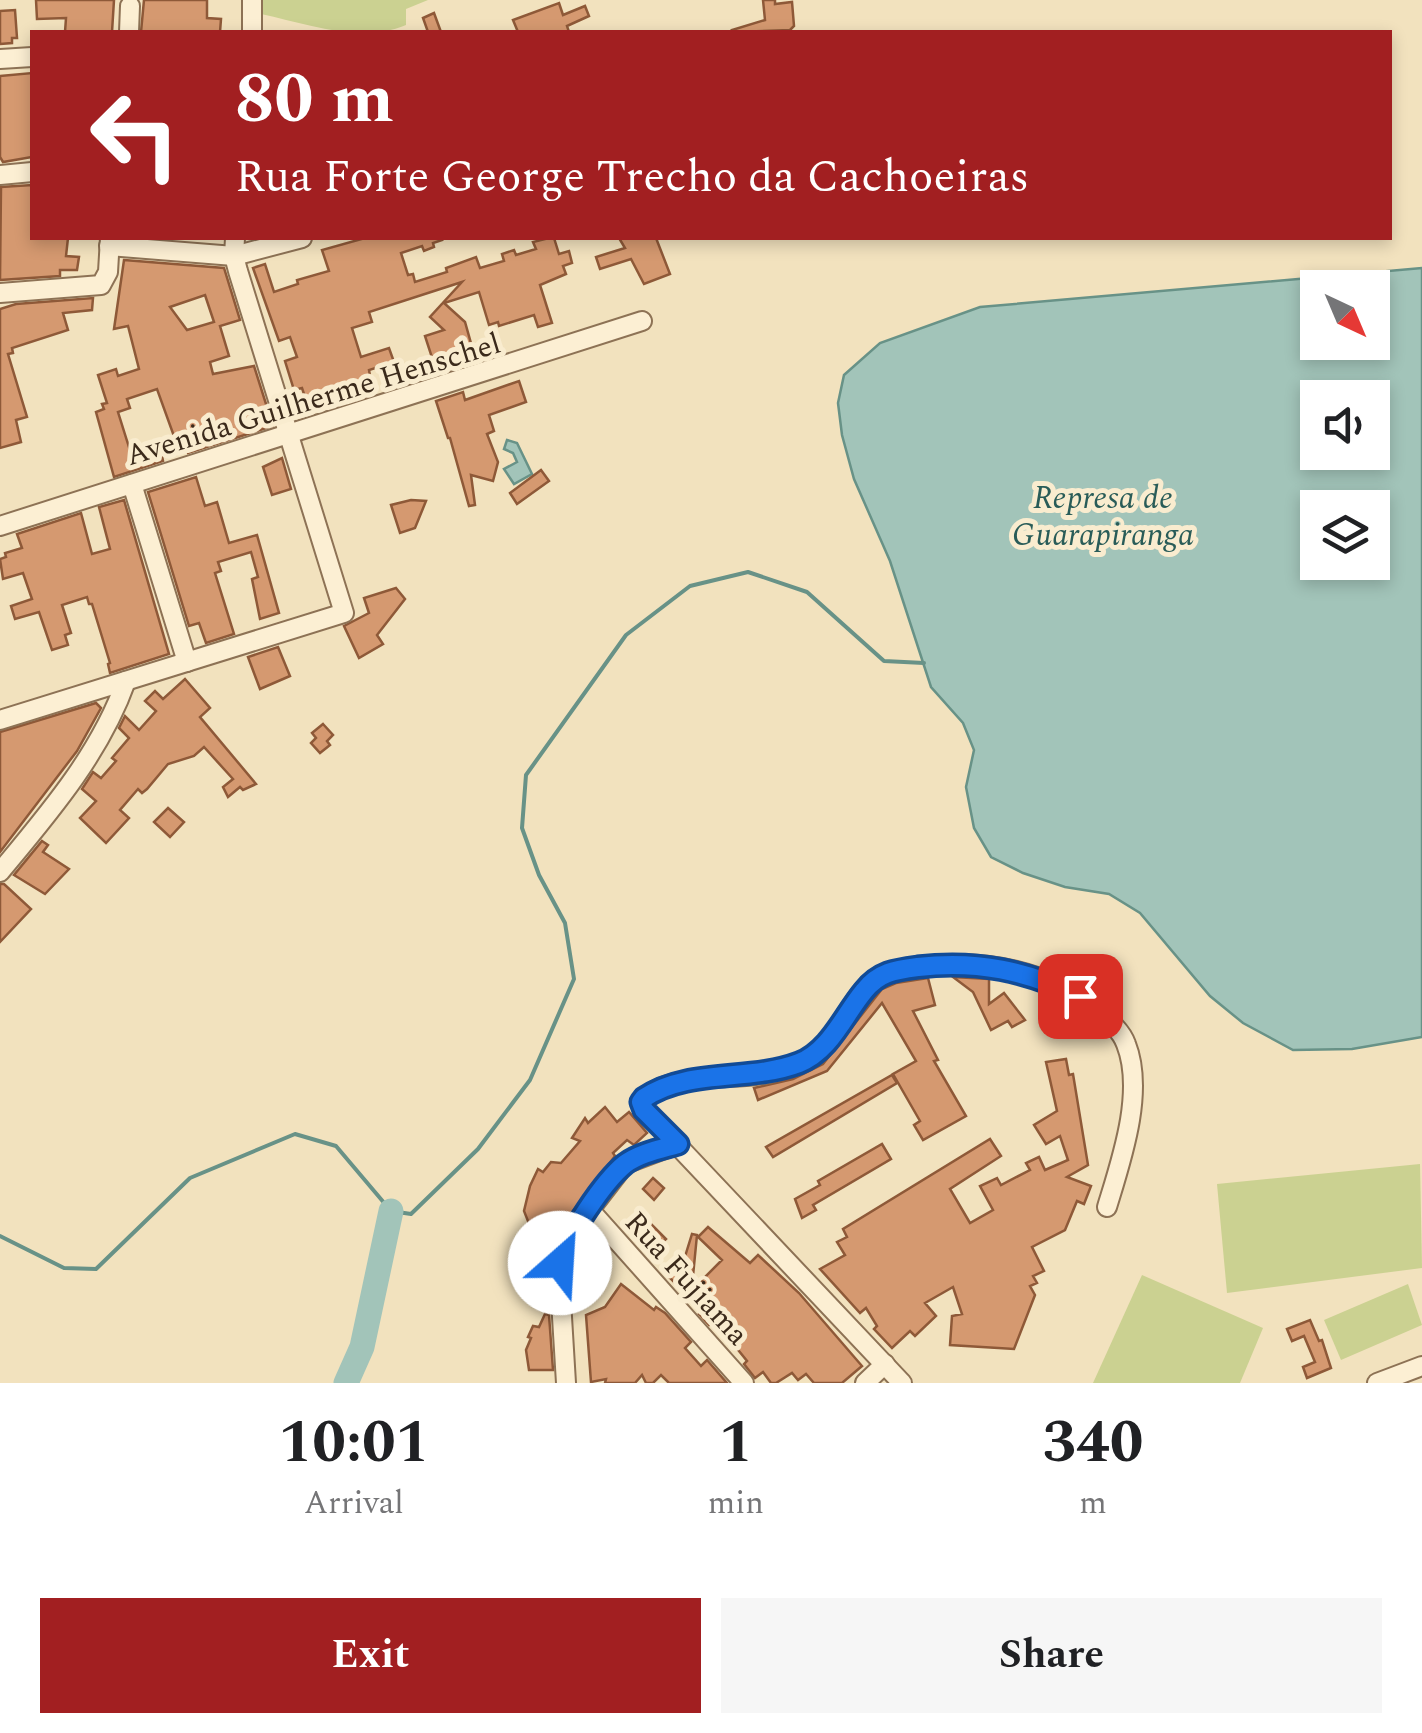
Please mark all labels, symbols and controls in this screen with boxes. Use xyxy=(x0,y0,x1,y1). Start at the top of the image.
text: 80 m xyxy=(235,47,394,153)
icon: left xyxy=(70,70,200,200)
text: Rua Forte George Trecho da Cachoeiras xyxy=(235,143,1029,212)
north arrow xyxy=(1300,270,1390,360)
map controls xyxy=(1300,270,1390,580)
street label: Avenida Guilherme Henschel xyxy=(120,321,507,479)
button: sound xyxy=(1300,380,1390,470)
water label: Represa de Guarapiranga xyxy=(1012,474,1194,560)
button: layers xyxy=(1300,490,1390,580)
pin xyxy=(1038,954,1123,1039)
icon: arrive xyxy=(1053,969,1108,1024)
street label: Rua Fujiama xyxy=(613,1201,760,1357)
position arrow xyxy=(508,1211,612,1315)
text: 10:01 xyxy=(279,1397,429,1489)
text: 1 xyxy=(719,1397,753,1489)
text: 340 xyxy=(1042,1397,1143,1489)
text: Arrival xyxy=(304,1479,404,1528)
text: min xyxy=(708,1479,764,1528)
text: m xyxy=(1079,1479,1107,1528)
button: Exit xyxy=(40,1598,701,1713)
button: Share xyxy=(721,1598,1382,1713)

